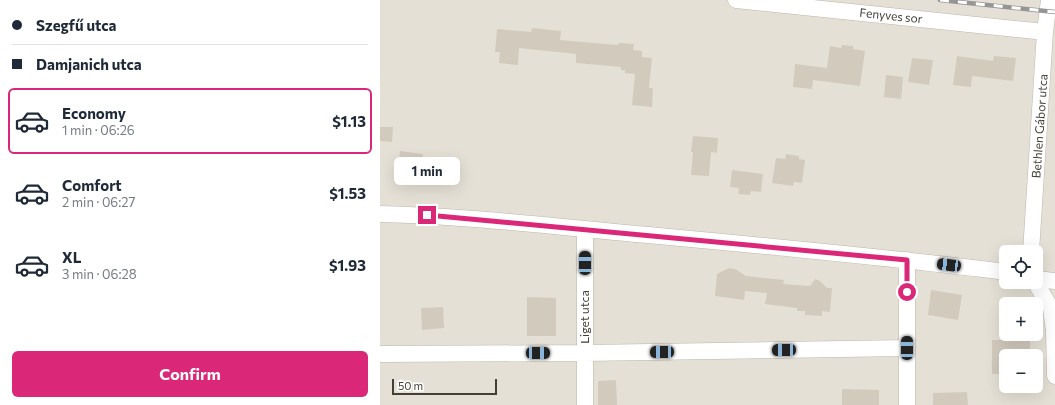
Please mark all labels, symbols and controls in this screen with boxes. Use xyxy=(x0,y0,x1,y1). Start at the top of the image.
street label: Fenyves sor xyxy=(859,5,924,25)
text: Szegfű utca xyxy=(36,16,116,34)
text: Damjanich utca xyxy=(36,55,142,73)
street label: Bethlen Gábor utca xyxy=(1028,73,1050,179)
icon: car xyxy=(14,103,50,139)
text: Economy xyxy=(62,104,126,122)
text: $1.13 xyxy=(332,112,366,130)
text: 1 min · 06:26 xyxy=(62,122,135,138)
callout: 1 min xyxy=(394,157,460,185)
text: 1 min xyxy=(412,163,442,179)
icon: car xyxy=(14,175,50,211)
text: Comfort xyxy=(62,176,122,194)
text: $1.53 xyxy=(329,184,366,202)
text: 2 min · 06:27 xyxy=(62,194,135,210)
route end xyxy=(418,206,436,224)
map controls xyxy=(999,245,1043,393)
button: locate xyxy=(999,245,1043,289)
icon: car xyxy=(14,247,50,283)
text: XL xyxy=(62,248,81,266)
car xyxy=(579,251,591,275)
text: $1.93 xyxy=(329,256,366,274)
car xyxy=(936,258,962,272)
text: 3 min · 06:28 xyxy=(62,266,137,282)
route start xyxy=(898,283,916,301)
street label: Liget utca xyxy=(577,290,591,344)
button: + xyxy=(999,297,1043,341)
car xyxy=(901,336,913,360)
car xyxy=(772,344,796,356)
car xyxy=(650,346,674,358)
car xyxy=(526,347,550,359)
button: − xyxy=(999,349,1043,393)
button: Confirm xyxy=(12,351,368,397)
scale bar xyxy=(392,377,497,396)
text: 50 m xyxy=(398,379,423,392)

